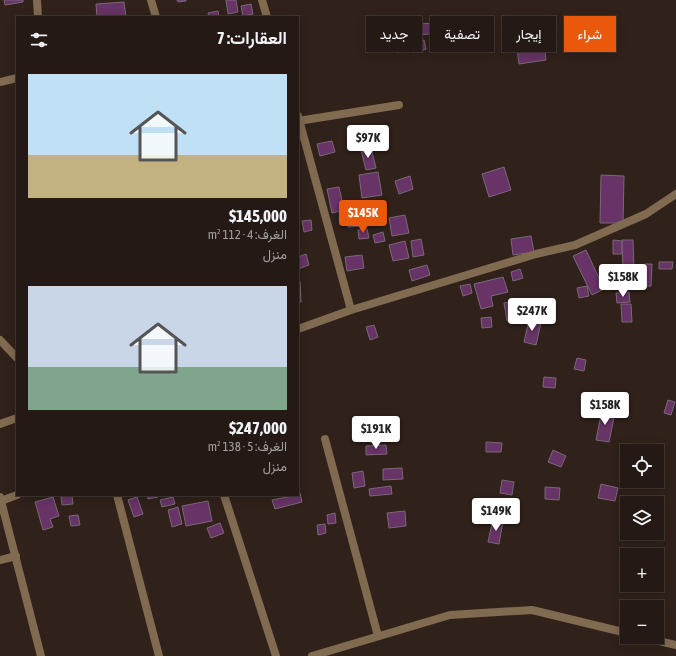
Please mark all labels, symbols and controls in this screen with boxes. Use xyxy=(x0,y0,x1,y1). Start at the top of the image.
chip: جديد xyxy=(366,16,422,52)
chip: تصفية xyxy=(430,16,494,52)
chip: إيجار xyxy=(502,16,556,52)
chip: شراء xyxy=(564,16,616,52)
text: العقارات: 7 xyxy=(217,28,287,48)
icon: filters xyxy=(28,29,50,51)
icon: home xyxy=(122,100,194,172)
pin: $97K xyxy=(344,125,392,159)
text: $97K xyxy=(356,130,380,145)
pin: $145K xyxy=(335,200,391,234)
text: $145K xyxy=(348,205,378,220)
text: $145,000 xyxy=(229,206,287,226)
text: الغرف: 4 · 112 m² xyxy=(208,227,287,242)
text: منزل xyxy=(263,247,287,262)
pin: $158K xyxy=(595,264,651,298)
text: $158K xyxy=(608,269,638,284)
pin: $247K xyxy=(504,298,560,332)
text: $247K xyxy=(517,303,547,318)
icon: home xyxy=(122,312,194,384)
pin: $158K xyxy=(577,392,633,426)
text: $158K xyxy=(590,397,620,412)
pin: $191K xyxy=(348,416,404,450)
text: $247,000 xyxy=(229,418,287,438)
text: $191K xyxy=(361,421,391,436)
text: الغرف: 5 · 138 m² xyxy=(208,439,287,454)
map controls xyxy=(620,444,664,644)
button: locate xyxy=(620,444,664,488)
text: منزل xyxy=(263,459,287,474)
button: layers xyxy=(620,496,664,540)
pin: $149K xyxy=(468,498,524,532)
text: $149K xyxy=(481,503,511,518)
button: + xyxy=(620,548,664,592)
button: − xyxy=(620,600,664,644)

